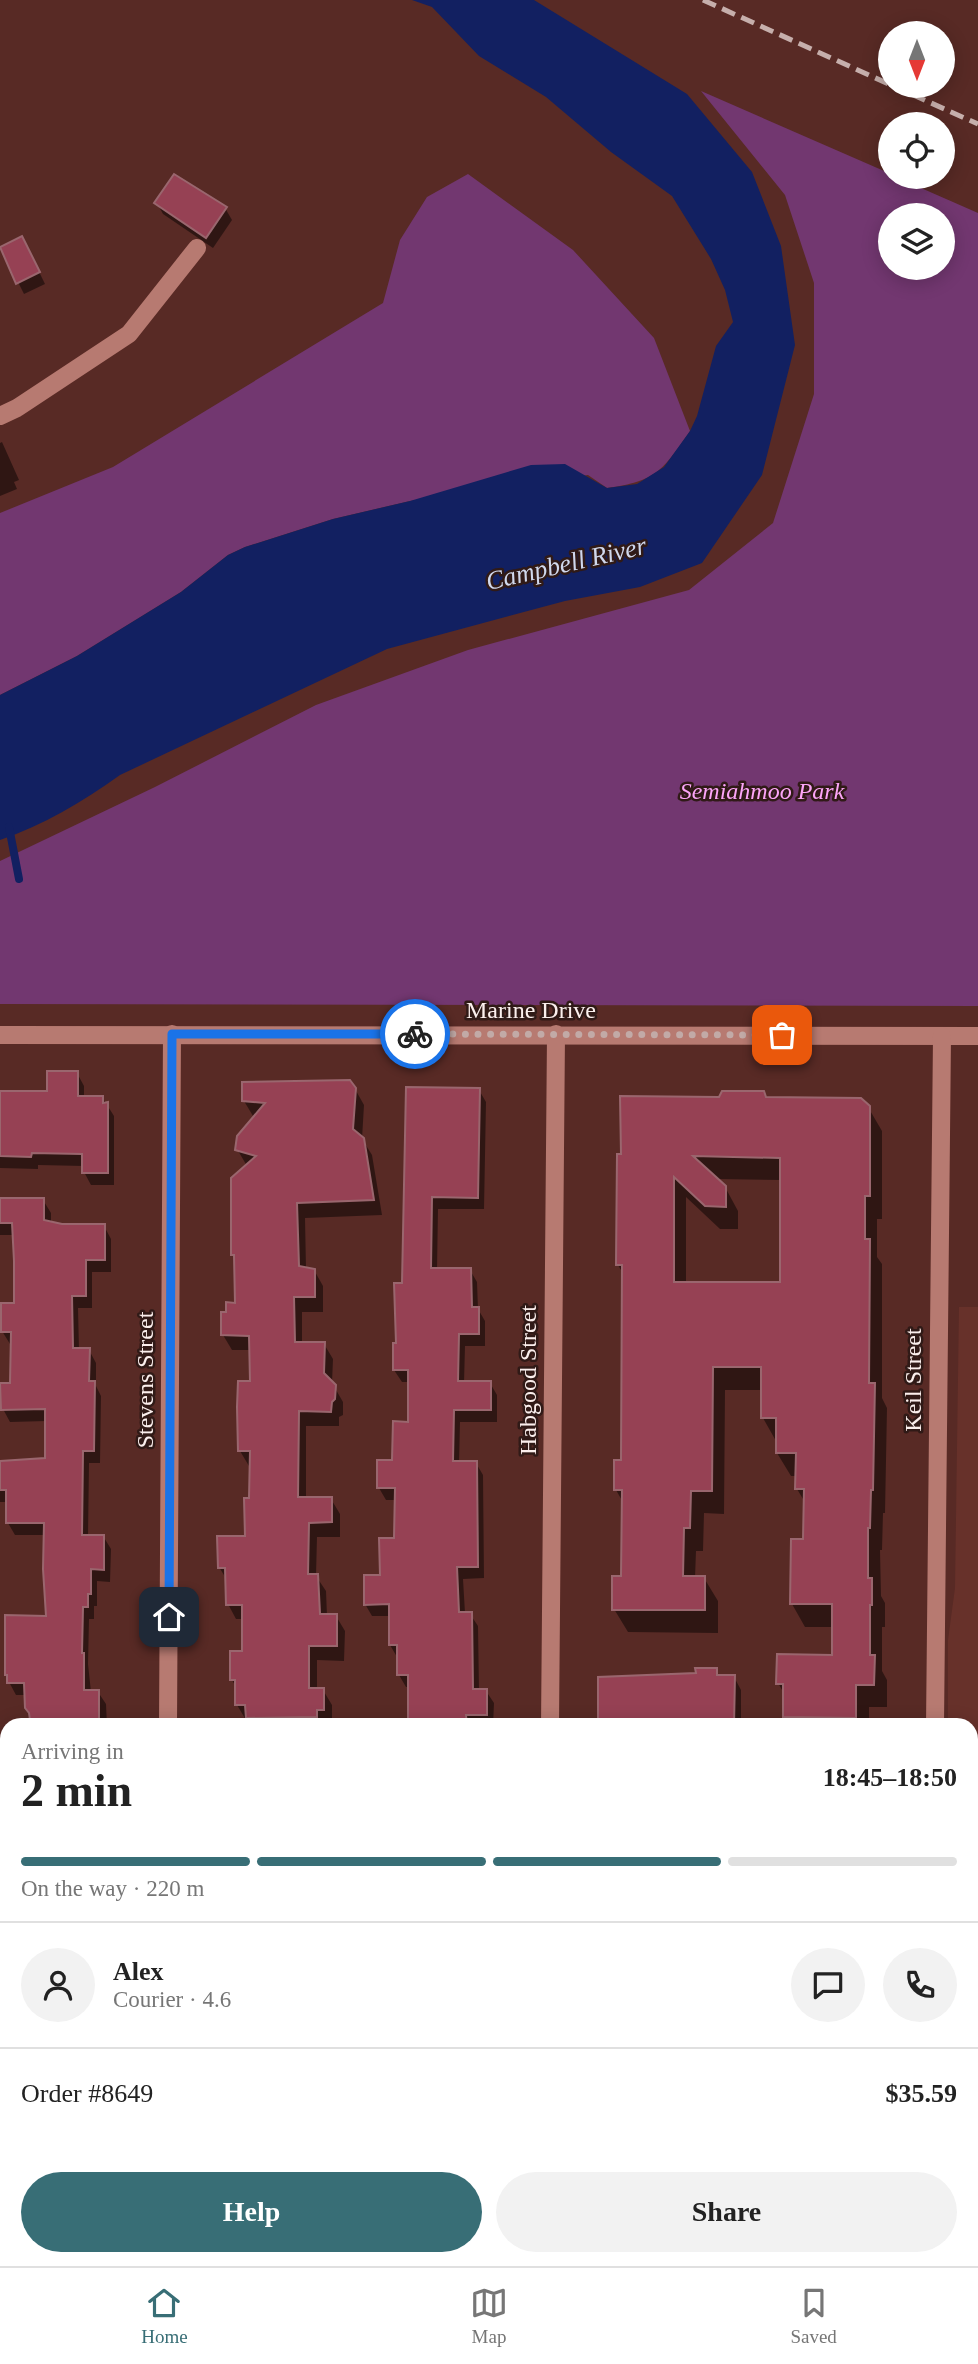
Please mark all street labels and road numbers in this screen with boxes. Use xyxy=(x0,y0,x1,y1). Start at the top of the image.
street label: Marine Drive xyxy=(466,997,596,1023)
street label: Habgood Street xyxy=(515,1305,541,1455)
street label: Stevens Street xyxy=(132,1311,158,1448)
street label: Keil Street xyxy=(900,1328,926,1432)

